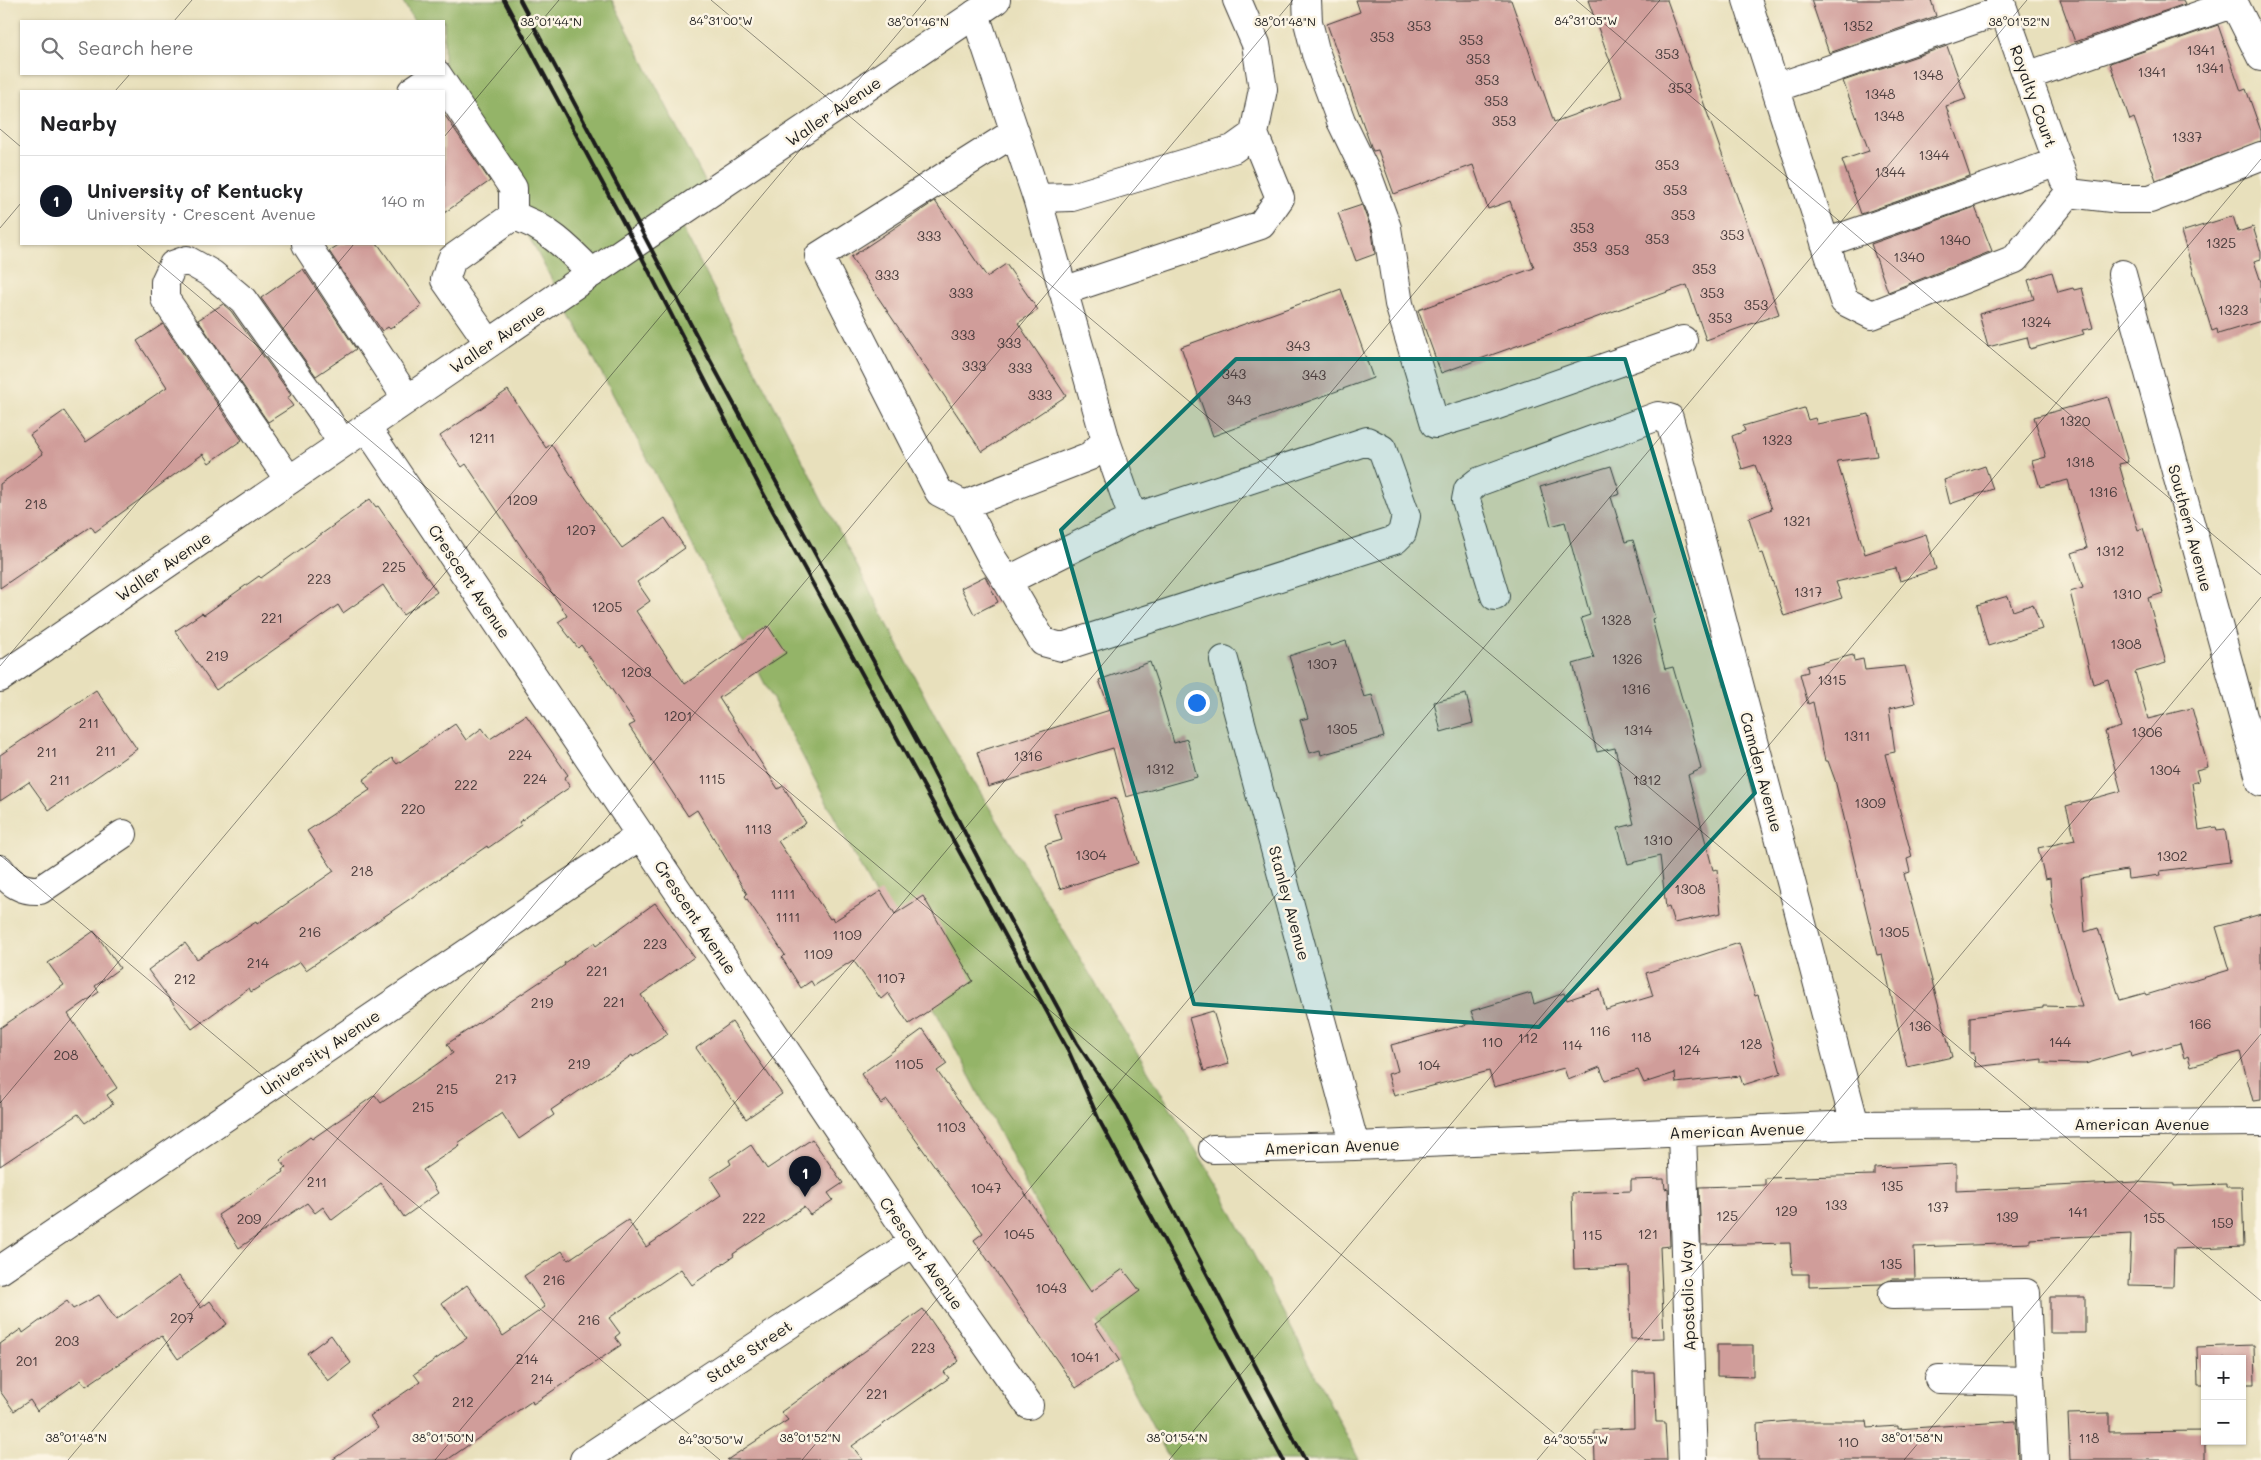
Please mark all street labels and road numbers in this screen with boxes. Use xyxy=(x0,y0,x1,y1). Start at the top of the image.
street label: Royalty Court xyxy=(2006,42,2062,150)
street label: Waller Avenue xyxy=(781,71,885,151)
street label: Waller Avenue xyxy=(445,298,549,378)
street label: Southern Avenue xyxy=(2164,462,2218,594)
street label: Crescent Avenue xyxy=(424,520,516,642)
street label: Waller Avenue xyxy=(111,526,215,606)
street label: Camden Avenue xyxy=(1736,710,1788,834)
street label: Stanley Avenue xyxy=(1265,843,1315,963)
street label: Crescent Avenue xyxy=(650,856,742,978)
street label: University Avenue xyxy=(256,1004,384,1100)
street label: American Avenue xyxy=(2074,1113,2210,1134)
street label: American Avenue xyxy=(1669,1117,1805,1143)
street label: American Avenue xyxy=(1264,1133,1400,1159)
street label: Crescent Avenue xyxy=(875,1193,969,1313)
street label: Apostolic Way xyxy=(1675,1240,1699,1352)
street label: State Street xyxy=(702,1315,796,1387)

